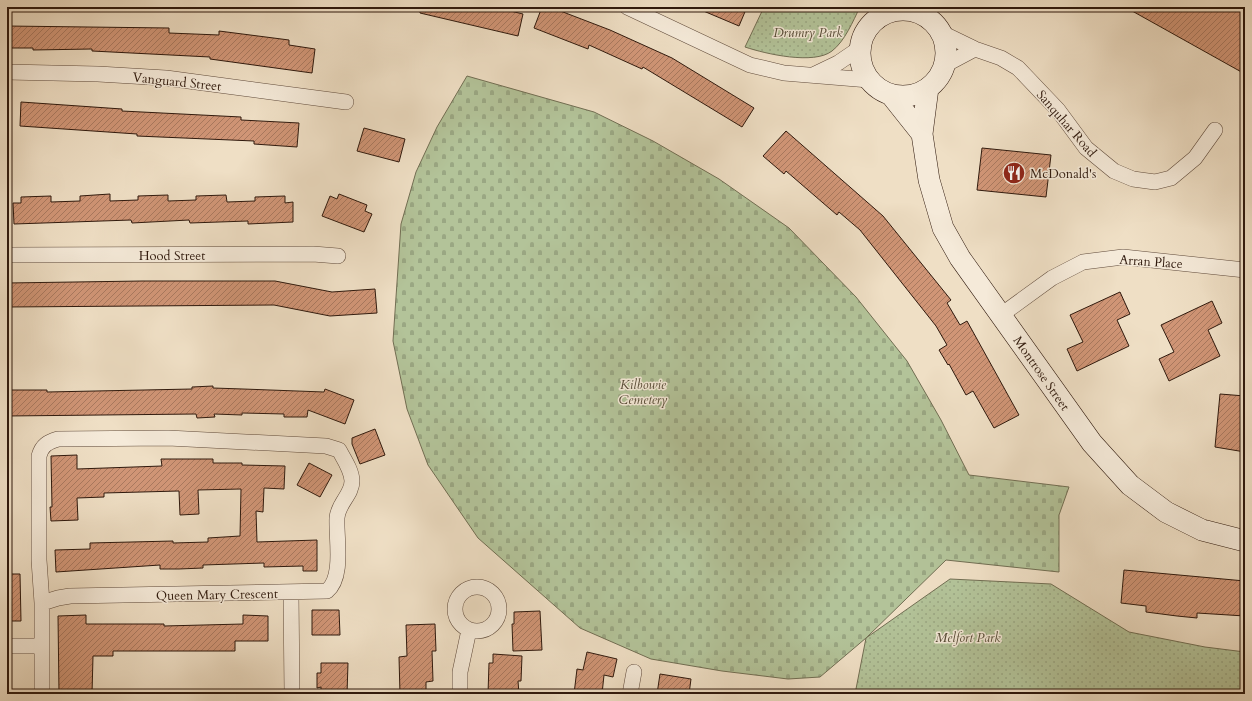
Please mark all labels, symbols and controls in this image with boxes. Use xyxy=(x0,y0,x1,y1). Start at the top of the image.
park label: Drumry Park xyxy=(773,24,843,42)
street label: Vanguard Street xyxy=(132,68,222,96)
street label: Sanquhar Road xyxy=(1032,86,1100,161)
restaurant icon: McDonald's xyxy=(1001,160,1027,186)
place label: McDonald's xyxy=(1030,165,1096,183)
street label: Hood Street xyxy=(139,247,205,265)
street label: Arran Place xyxy=(1119,251,1183,273)
street label: Montrose Street xyxy=(1009,333,1074,415)
park label: Kilbowie Cemetery xyxy=(619,376,668,409)
street label: Queen Mary Crescent xyxy=(156,585,278,605)
park label: Melfort Park xyxy=(935,629,1001,647)

